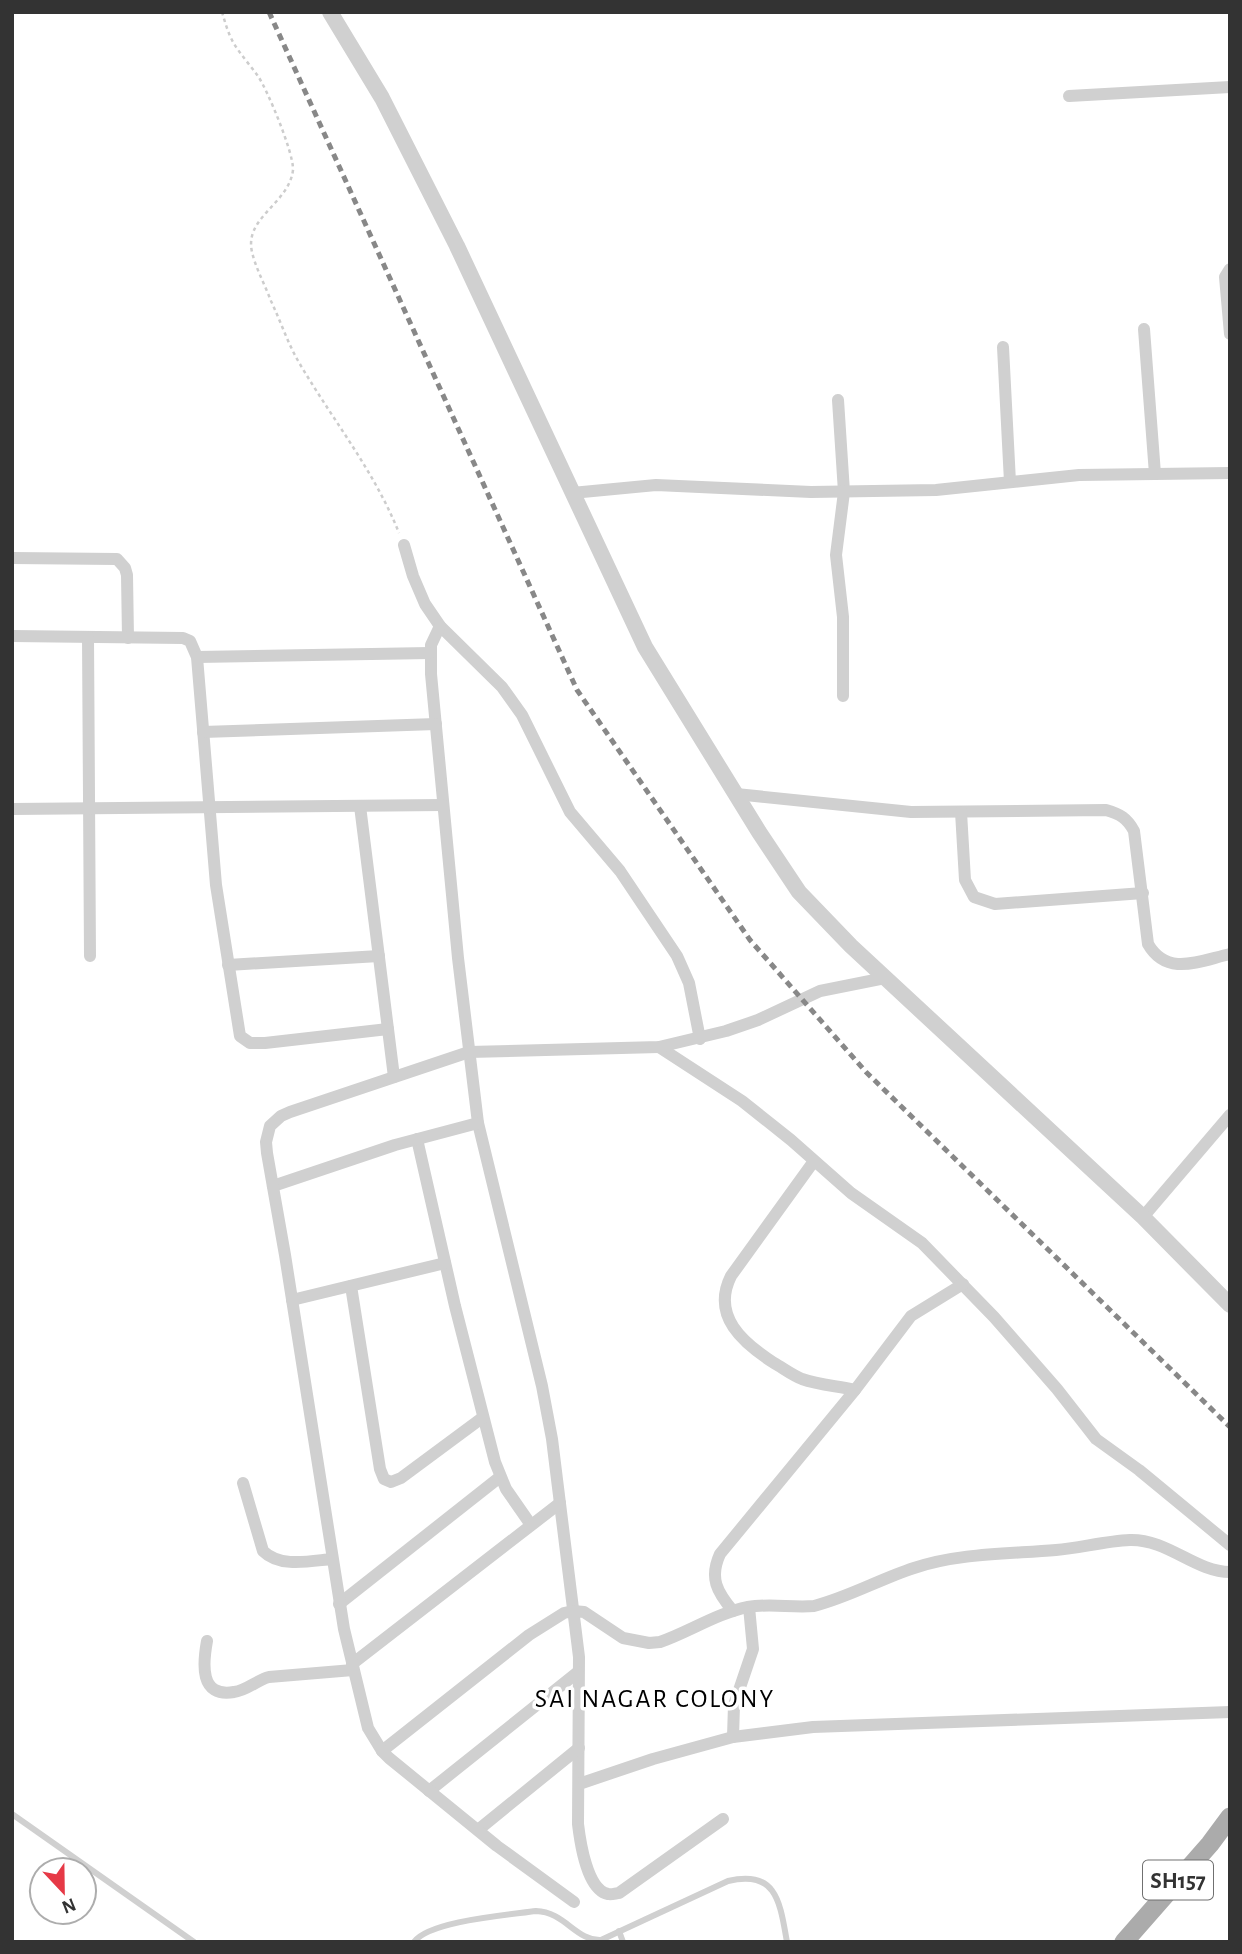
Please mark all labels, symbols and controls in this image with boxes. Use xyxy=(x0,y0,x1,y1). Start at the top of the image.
district label: SAI NAGAR COLONY xyxy=(535,1686,775,1712)
north arrow xyxy=(28,1856,98,1926)
road number: SH157 xyxy=(1143,1860,1213,1899)
text: N xyxy=(59,1894,78,1917)

